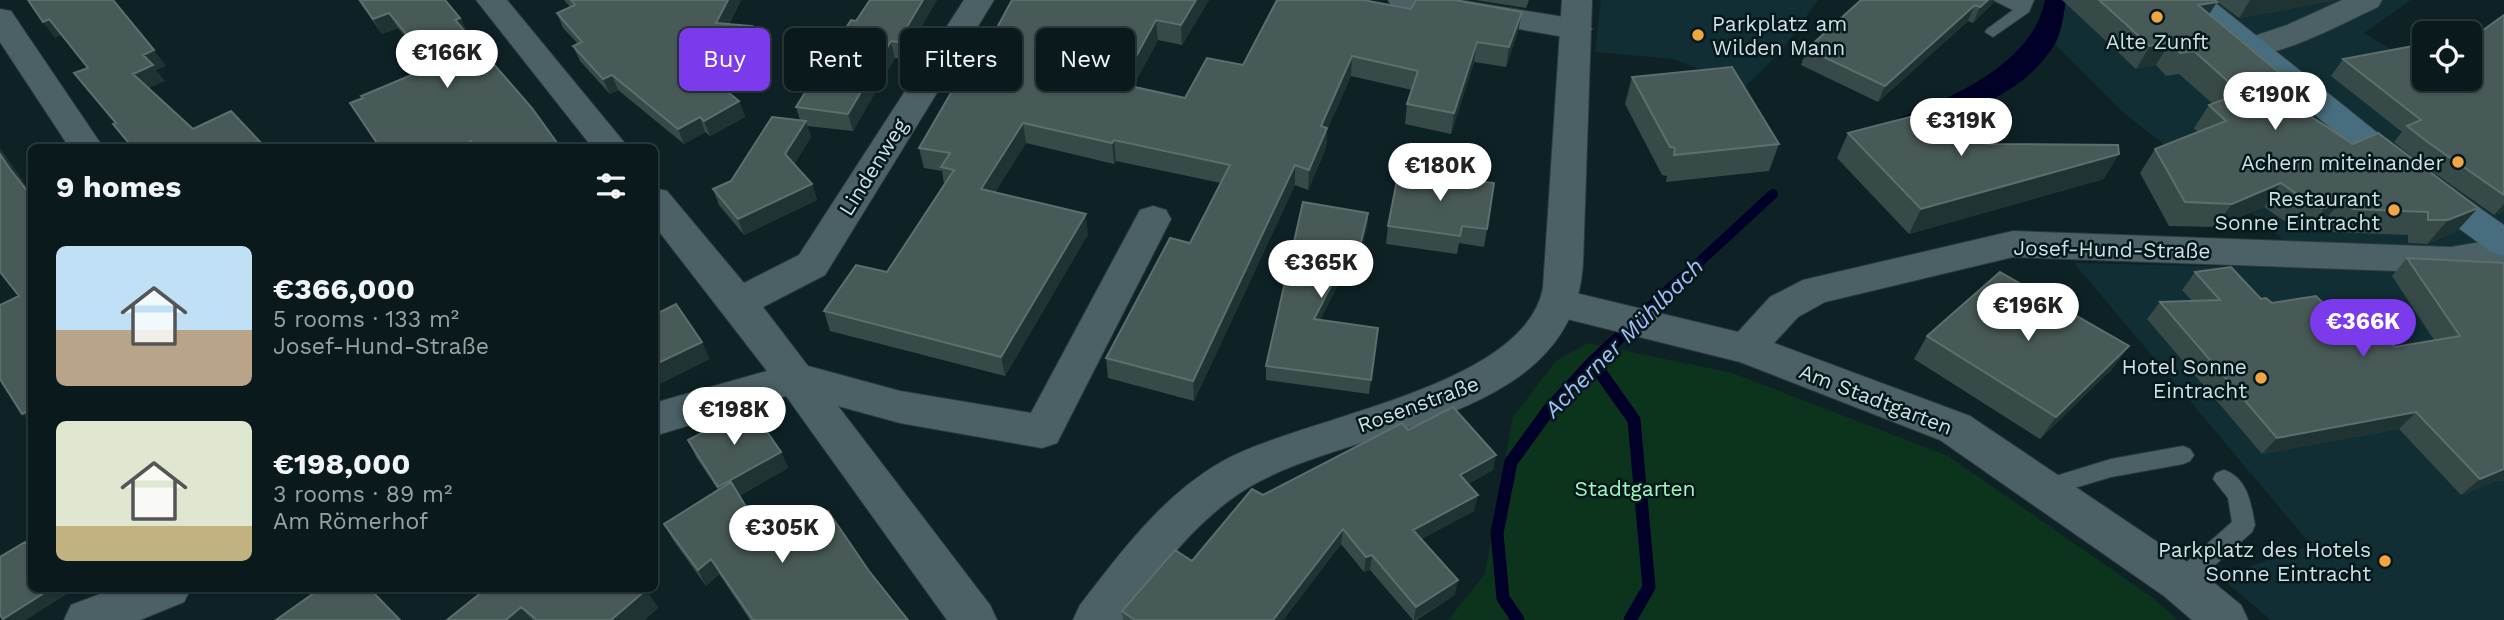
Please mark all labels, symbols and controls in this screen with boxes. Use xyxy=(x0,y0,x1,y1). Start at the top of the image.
marker: Alte Zunft xyxy=(2149,9,2165,25)
place label: Parkplatz am Wilden Mann xyxy=(1712,11,1847,60)
map controls xyxy=(2412,21,2482,91)
button: locate xyxy=(2412,21,2482,91)
marker: Parkplatz am Wilden Mann xyxy=(1690,27,1706,43)
chip: Buy xyxy=(679,28,770,91)
chip: Rent xyxy=(784,28,886,91)
chip: Filters xyxy=(900,28,1022,91)
chip: New xyxy=(1036,28,1135,91)
place label: Alte Zunft xyxy=(2106,29,2208,54)
pin: €166K xyxy=(398,31,496,90)
text: €166K xyxy=(412,39,482,66)
pin: €190K xyxy=(2226,72,2324,132)
text: €190K xyxy=(2240,81,2310,108)
pin: €319K xyxy=(1912,99,2010,158)
text: €319K xyxy=(1926,107,1996,134)
street label: Lindenweg xyxy=(833,113,913,220)
pin: €180K xyxy=(1391,144,1489,203)
place label: Achern miteinander xyxy=(2241,150,2444,175)
text: €180K xyxy=(1404,152,1476,179)
marker: Achern miteinander xyxy=(2450,154,2466,170)
icon: filters xyxy=(592,167,630,205)
text: 9 homes xyxy=(56,169,181,204)
place label: Restaurant Sonne Eintracht xyxy=(2214,186,2380,235)
marker: Restaurant Sonne Eintracht xyxy=(2386,202,2402,218)
street label: Josef-Hund-Straße xyxy=(2013,235,2211,263)
pin: €365K xyxy=(1272,240,1370,300)
text: €365K xyxy=(1284,249,1358,276)
water label: Acherner Mühlbach xyxy=(1538,253,1709,424)
text: €366,000 xyxy=(273,271,415,306)
icon: home xyxy=(112,274,196,358)
pin: €196K xyxy=(1979,284,2077,343)
text: €196K xyxy=(1993,292,2063,319)
pin: €366K xyxy=(2314,300,2412,359)
text: 5 rooms · 133 m² xyxy=(273,306,459,333)
text: €366K xyxy=(2326,308,2400,335)
text: Josef-Hund-Straße xyxy=(273,333,489,360)
place label: Hotel Sonne Eintracht xyxy=(2121,354,2247,403)
street label: Am Stadtgarten xyxy=(1796,358,1956,440)
street label: Rosenstraße xyxy=(1354,370,1482,438)
marker: Hotel Sonne Eintracht xyxy=(2253,370,2269,386)
pin: €198K xyxy=(685,388,783,447)
text: €198K xyxy=(699,396,769,423)
text: €198,000 xyxy=(273,446,411,481)
icon: home xyxy=(112,449,196,533)
park label: Stadtgarten xyxy=(1574,476,1696,501)
text: 3 rooms · 89 m² xyxy=(273,481,452,508)
pin: €305K xyxy=(733,505,831,565)
text: Am Römerhof xyxy=(273,508,428,535)
text: €305K xyxy=(745,514,819,541)
place label: Parkplatz des Hotels Sonne Eintracht xyxy=(2158,537,2371,586)
marker: Parkplatz des Hotels Sonne Eintracht xyxy=(2377,553,2393,569)

